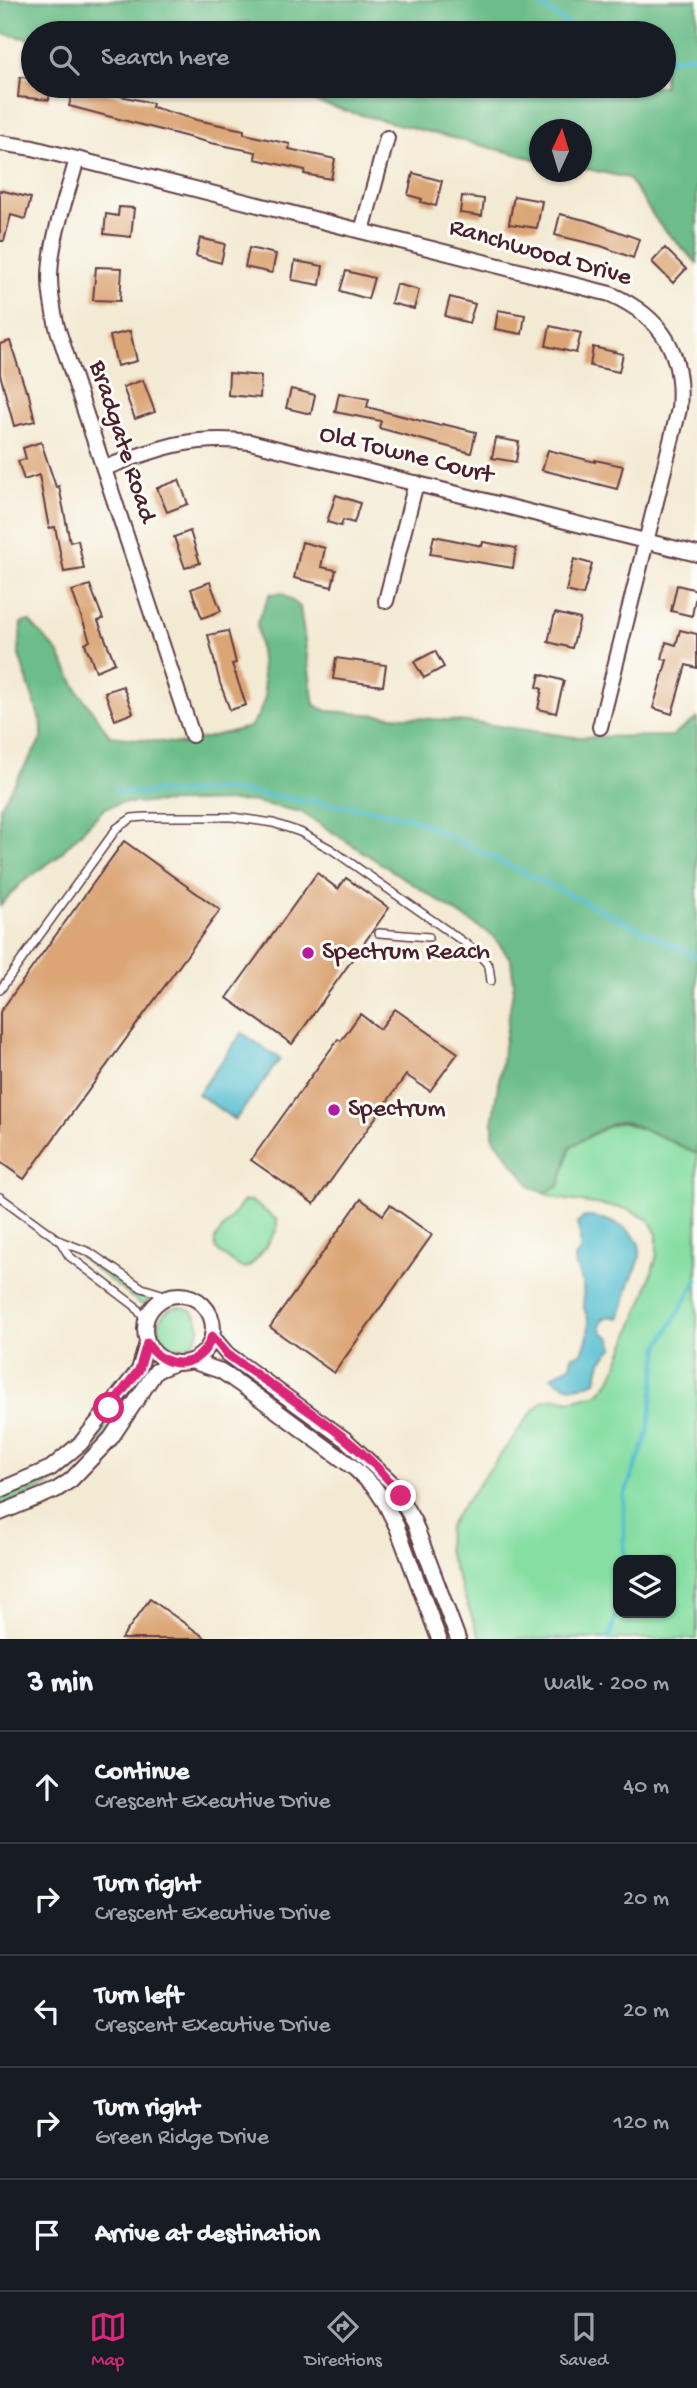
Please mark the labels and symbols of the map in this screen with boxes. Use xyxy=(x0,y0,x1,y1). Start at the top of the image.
north arrow xyxy=(529,119,592,182)
street label: Ranchwood Drive xyxy=(445,213,635,295)
street label: Bradgate Road xyxy=(80,356,162,529)
street label: Old Towne Court xyxy=(316,419,498,493)
place label: Spectrum Reach xyxy=(322,938,490,969)
marker: Spectrum Reach xyxy=(300,945,316,961)
place label: Spectrum xyxy=(348,1095,446,1126)
marker: Spectrum xyxy=(326,1102,342,1118)
route start xyxy=(93,1392,124,1423)
route end xyxy=(385,1480,416,1511)

